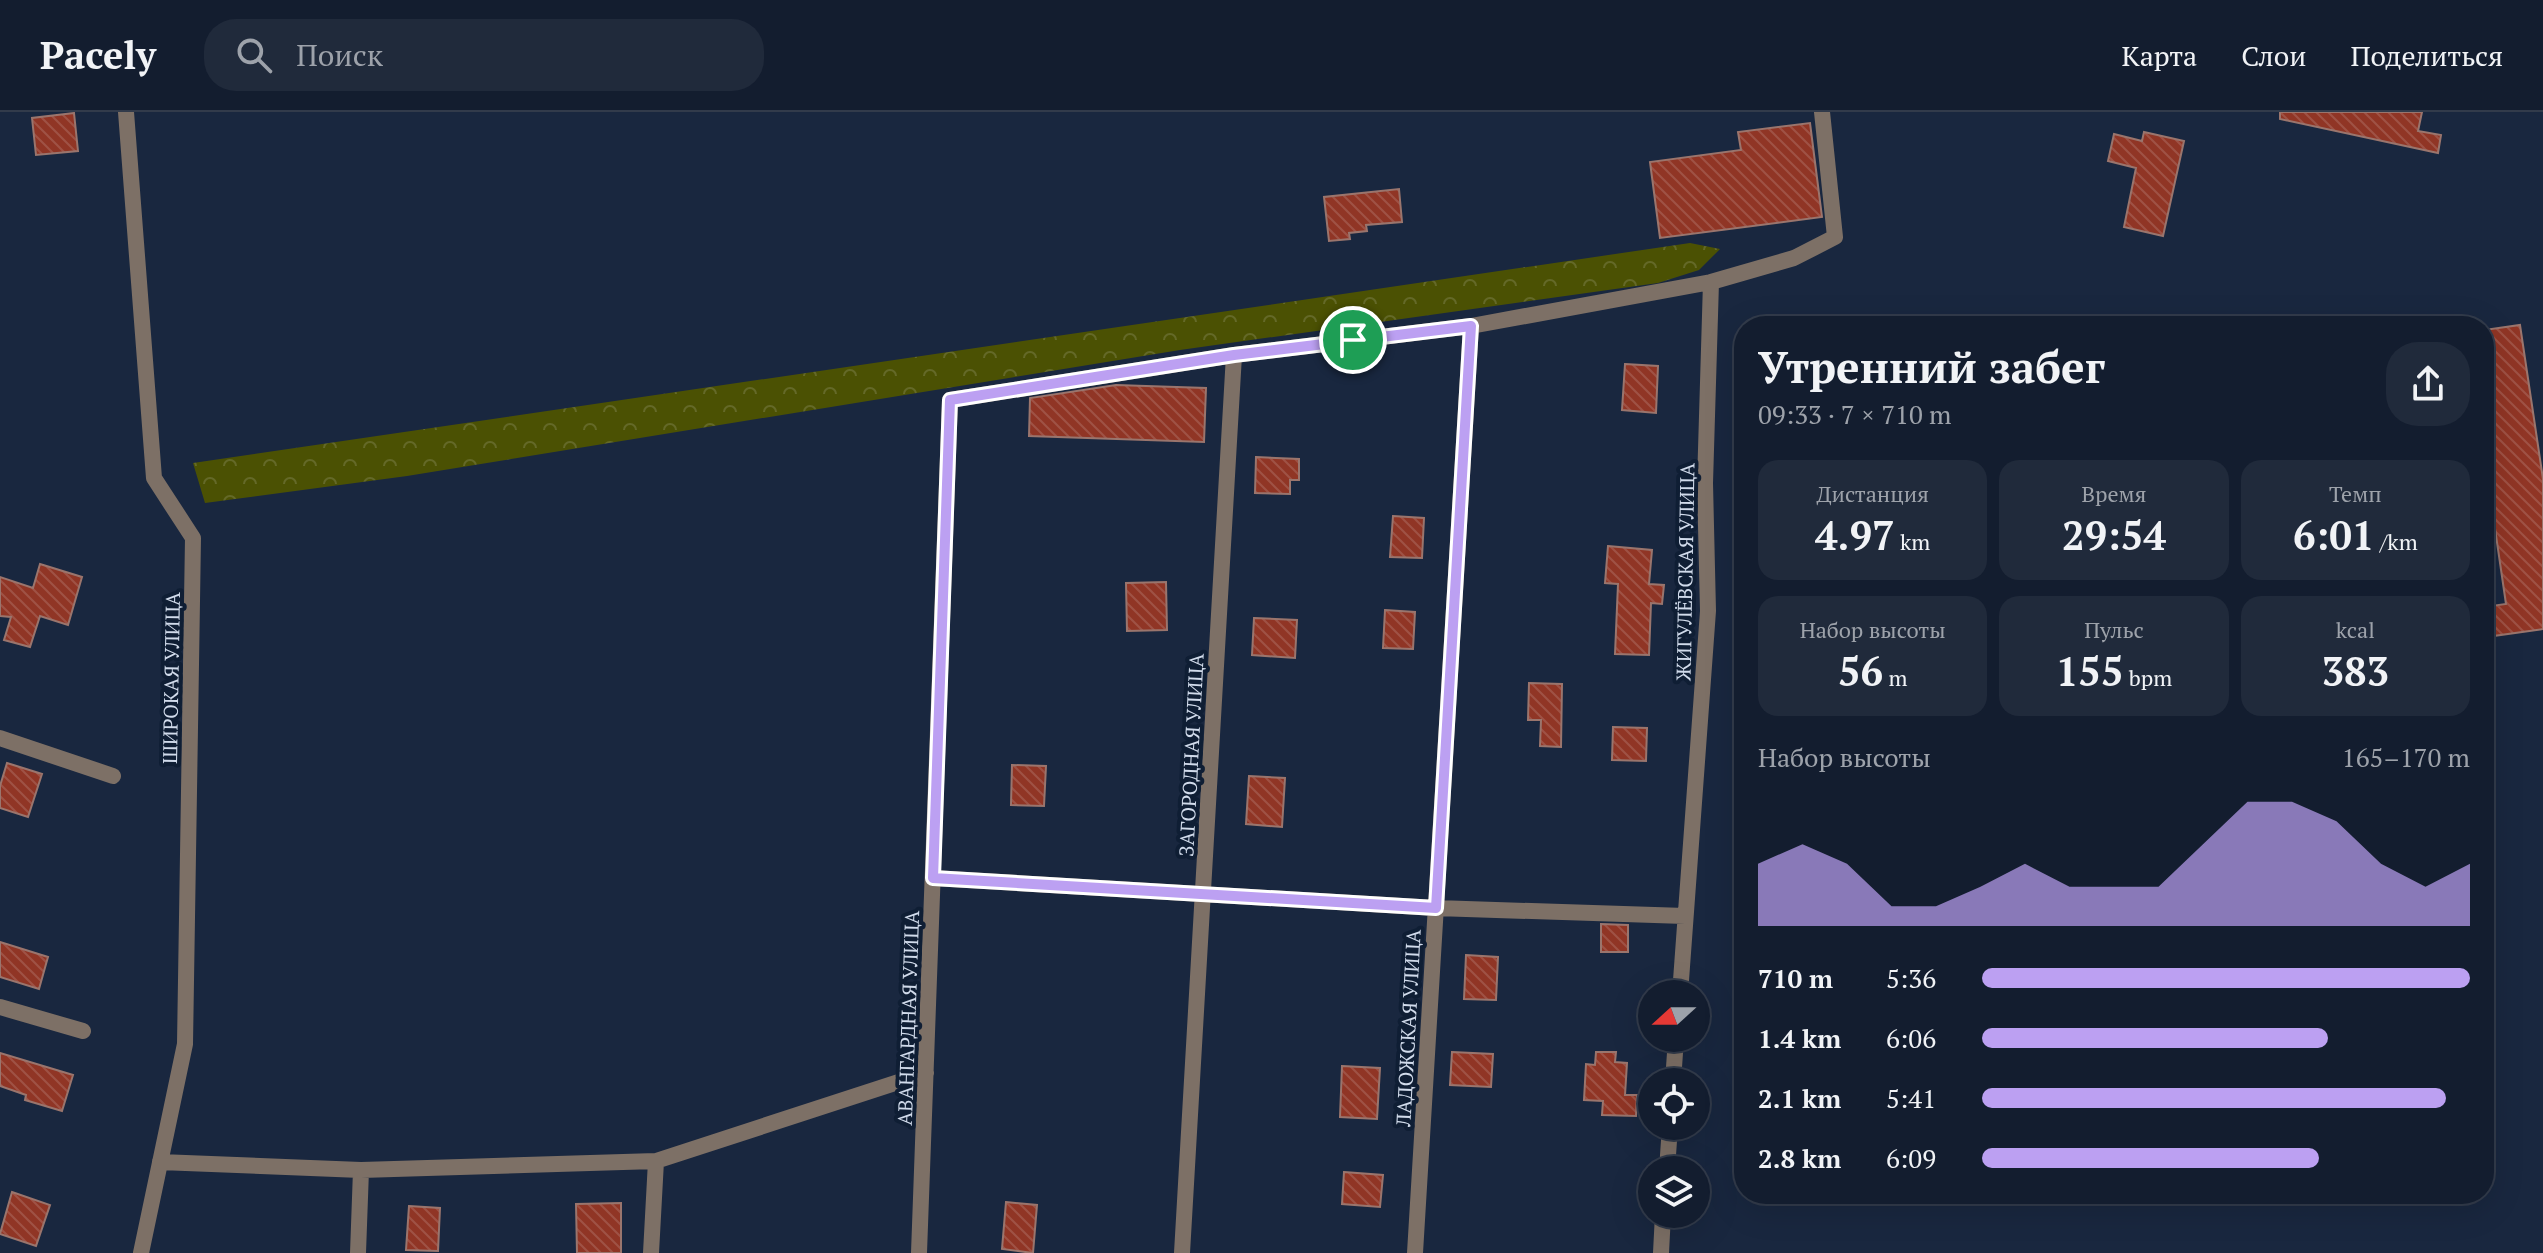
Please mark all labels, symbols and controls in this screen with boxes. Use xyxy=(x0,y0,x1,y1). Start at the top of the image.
search box xyxy=(204,19,764,91)
text: Pacely xyxy=(40,30,156,80)
icon: search xyxy=(232,33,276,77)
text: Поиск xyxy=(296,35,383,75)
text: Карта xyxy=(2122,37,2197,74)
text: Слои xyxy=(2241,37,2306,74)
text: Поделиться xyxy=(2350,37,2503,74)
pin xyxy=(1319,306,1387,374)
icon: arrive xyxy=(1331,318,1375,362)
text: Утренний забег xyxy=(1758,337,2105,396)
button: share xyxy=(2386,342,2470,426)
text: 09:33 · 7 × 710 m xyxy=(1758,397,1952,431)
street label: ЖИГУЛЁВСКАЯ УЛИЦА xyxy=(1670,462,1700,681)
text: Дистанция xyxy=(1816,479,1929,508)
text: Время xyxy=(2082,479,2146,508)
text: Темп xyxy=(2329,479,2382,508)
text: 4.97 xyxy=(1815,508,1895,561)
text: 29:54 xyxy=(2062,508,2166,561)
text: 6:01 xyxy=(2293,508,2374,561)
text: km xyxy=(1895,527,1930,556)
text: /km xyxy=(2374,527,2418,556)
street label: ШИРОКАЯ УЛИЦА xyxy=(156,592,186,764)
text: Набор высоты xyxy=(1800,615,1946,644)
text: Пульс xyxy=(2084,615,2144,644)
text: kcal xyxy=(2336,615,2375,644)
text: 56 xyxy=(1838,644,1883,697)
text: 155 xyxy=(2056,644,2124,697)
text: 383 xyxy=(2321,644,2389,697)
street label: ЗАГОРОДНАЯ УЛИЦА xyxy=(1172,652,1210,857)
text: m xyxy=(1883,663,1907,692)
text: bpm xyxy=(2124,663,2172,692)
text: Набор высоты xyxy=(1758,740,1931,774)
text: 165–170 m xyxy=(2342,740,2470,774)
street label: АВАНГАРДНАЯ УЛИЦА xyxy=(891,910,925,1126)
street label: ЛАДОЖСКАЯ УЛИЦА xyxy=(1389,928,1427,1128)
text: 710 m xyxy=(1758,961,1833,995)
text: 5:36 xyxy=(1886,961,1936,995)
north arrow xyxy=(1638,980,1710,1052)
map controls xyxy=(1638,980,1710,1228)
text: 1.4 km xyxy=(1758,1021,1841,1055)
text: 6:06 xyxy=(1886,1021,1936,1055)
button: locate xyxy=(1638,1068,1710,1140)
text: 2.1 km xyxy=(1758,1081,1841,1115)
text: 5:41 xyxy=(1886,1081,1936,1115)
text: 2.8 km xyxy=(1758,1141,1841,1175)
text: 6:09 xyxy=(1886,1141,1936,1175)
button: layers xyxy=(1638,1156,1710,1228)

